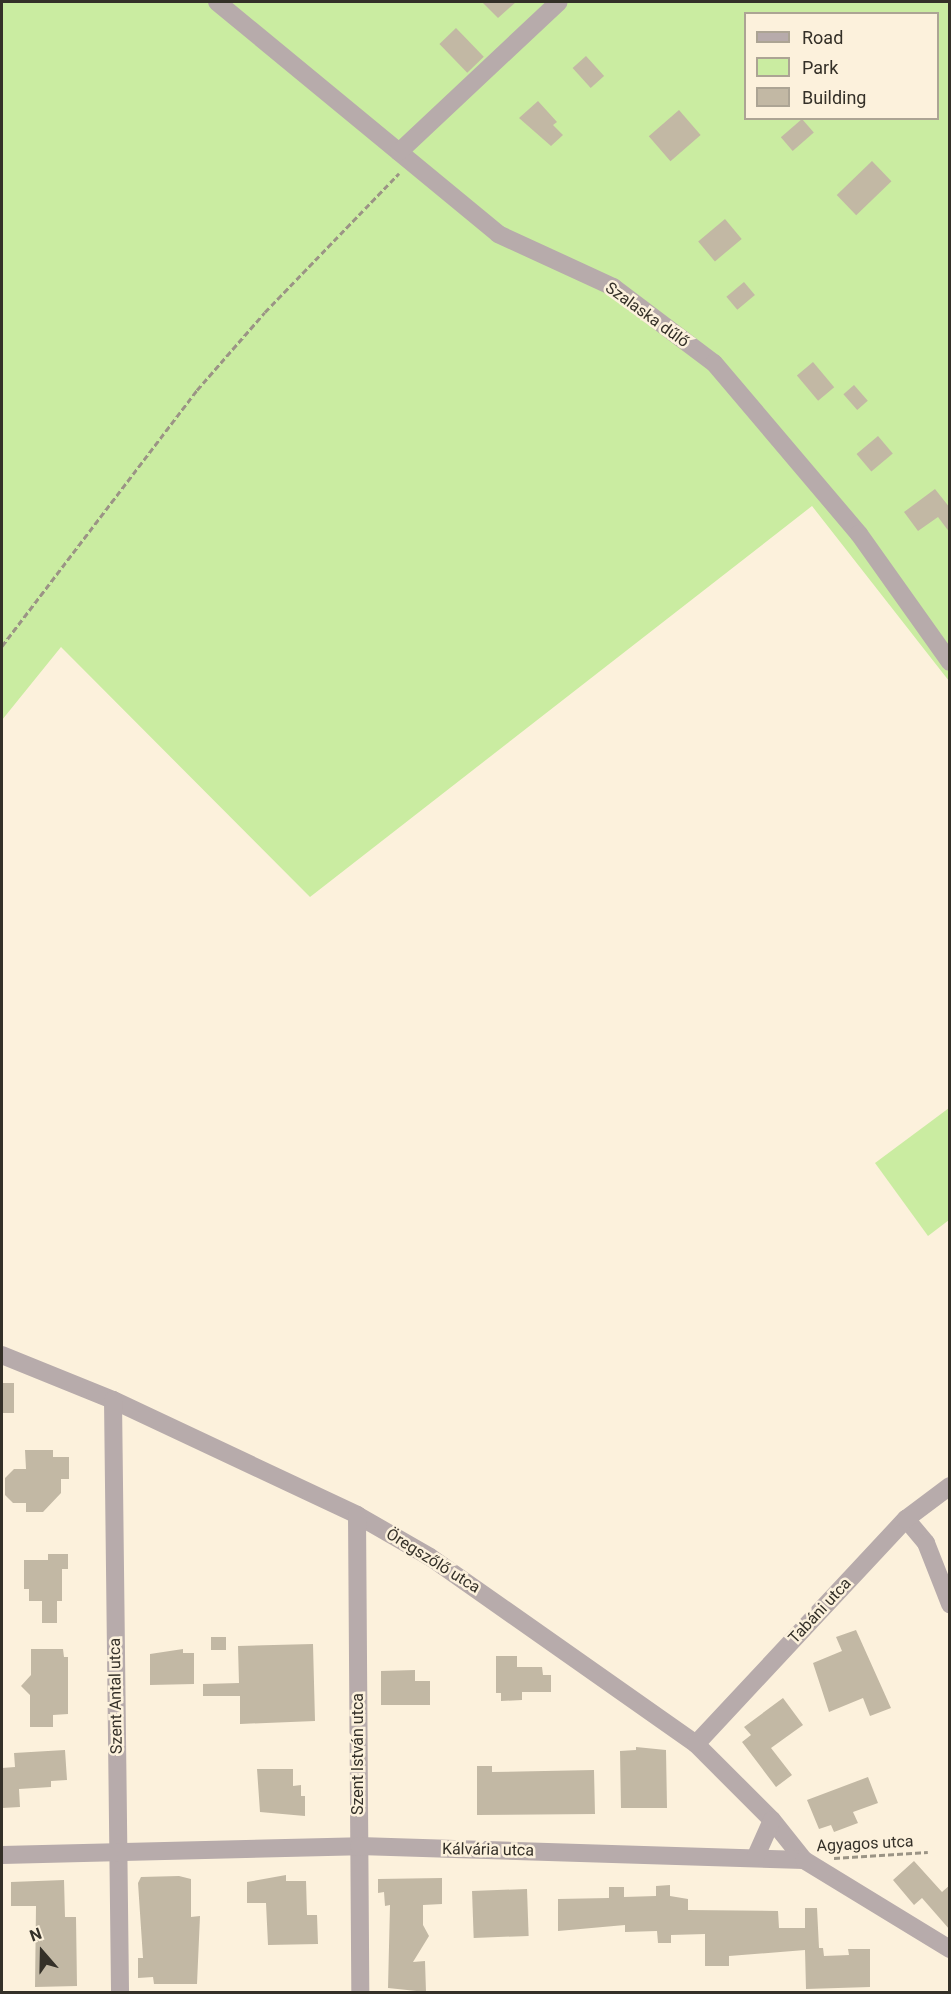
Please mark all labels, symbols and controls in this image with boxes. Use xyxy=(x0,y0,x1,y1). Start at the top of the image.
legend xyxy=(744,12,939,120)
text: Road xyxy=(802,27,843,48)
text: Park xyxy=(802,57,838,78)
text: Building xyxy=(802,87,866,108)
street label: Szalaska dűlő xyxy=(601,278,693,352)
street label: Öregszőlő utca xyxy=(383,1524,483,1598)
street label: Tabáni utca xyxy=(785,1574,855,1648)
street label: Szent Antal utca xyxy=(105,1638,127,1754)
street label: Szent István utca xyxy=(348,1693,368,1815)
street label: Agyagos utca xyxy=(816,1832,914,1856)
street label: Kálvária utca xyxy=(442,1840,534,1860)
north arrow xyxy=(12,1922,72,1982)
text: N xyxy=(27,1924,44,1945)

